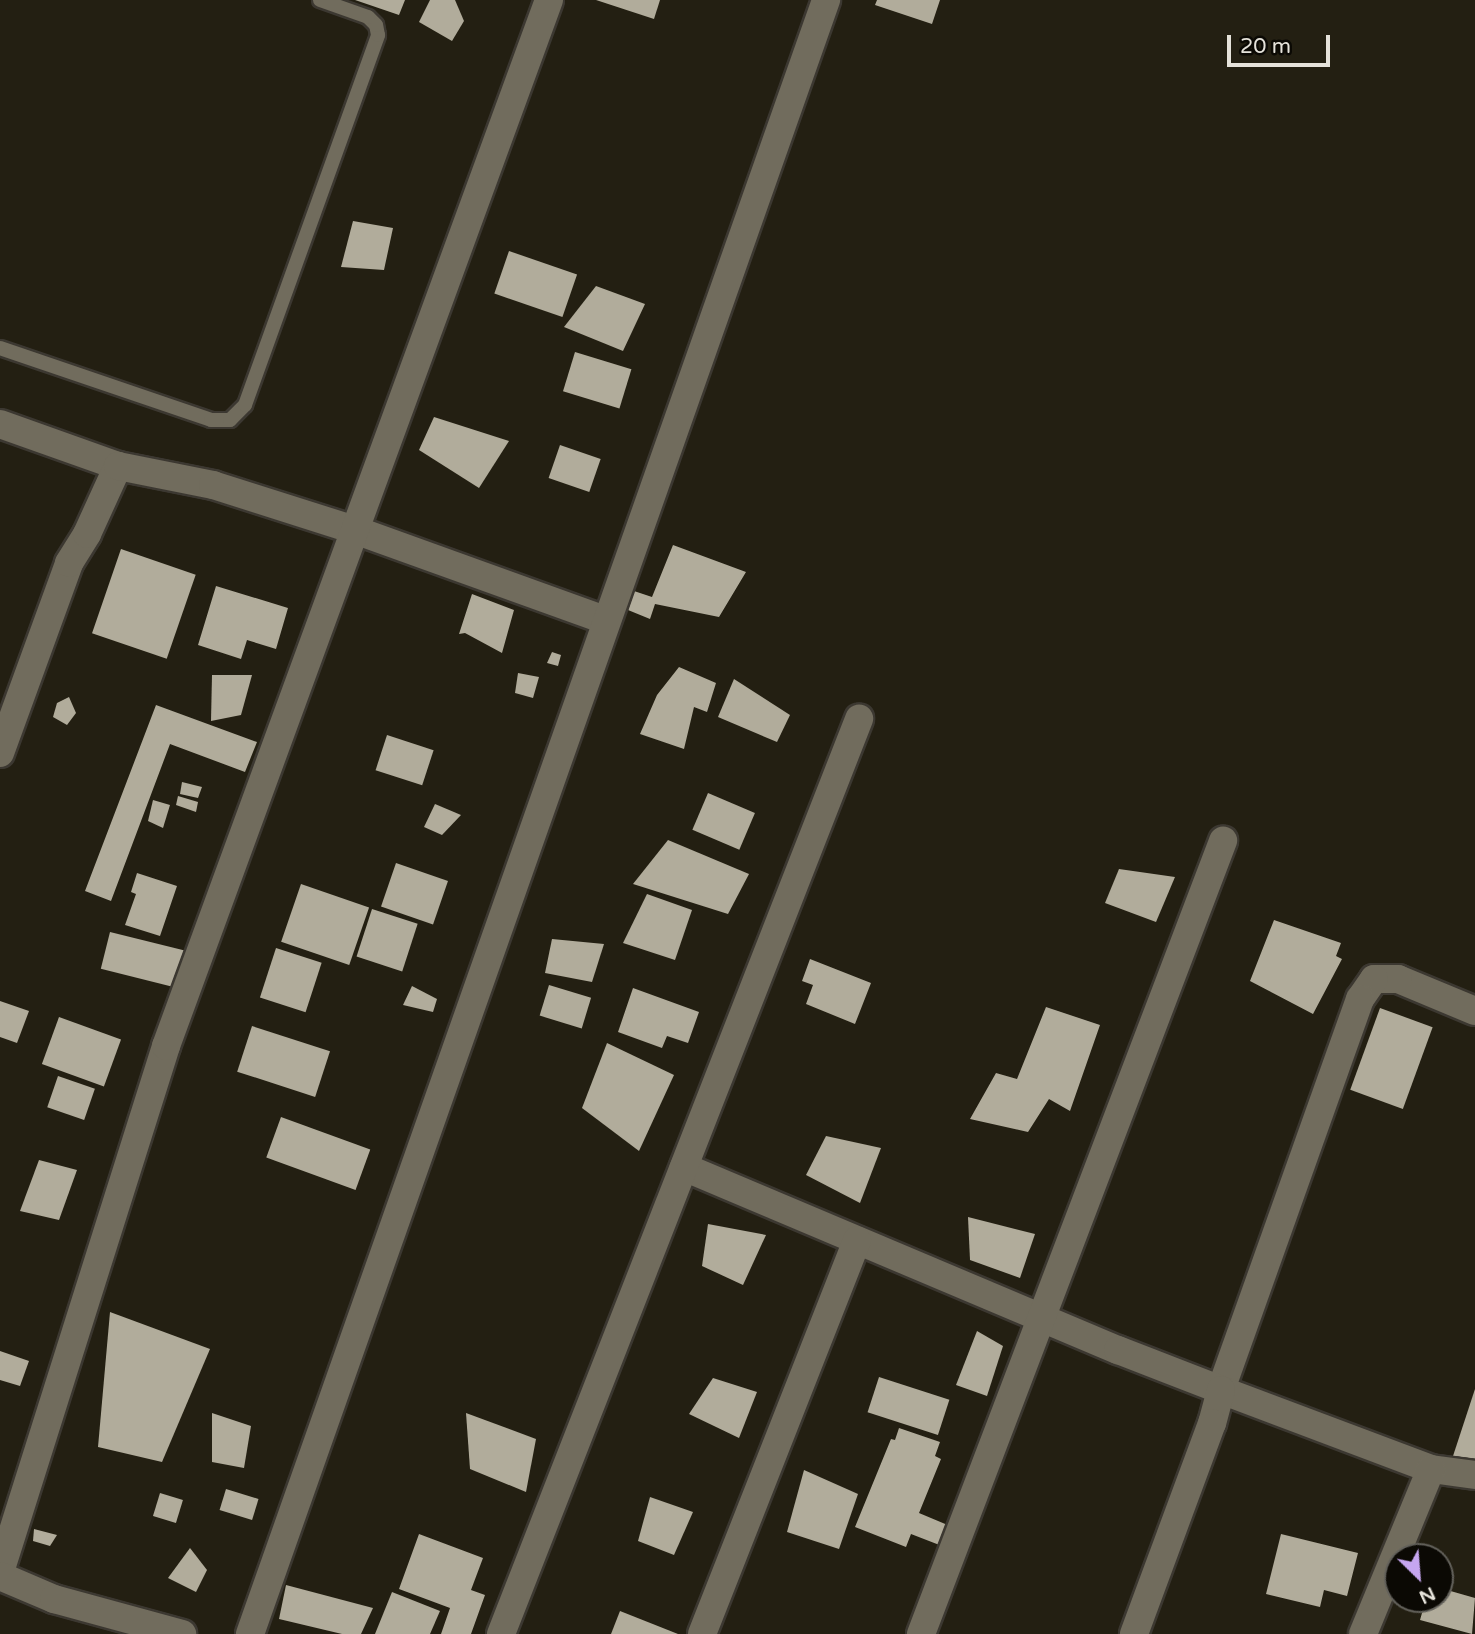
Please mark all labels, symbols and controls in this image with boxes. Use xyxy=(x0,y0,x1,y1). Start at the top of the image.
scale bar xyxy=(1230,21,1333,65)
text: 20 m xyxy=(1240,34,1291,59)
north arrow xyxy=(1384,1543,1454,1613)
text: N xyxy=(1415,1582,1439,1608)

